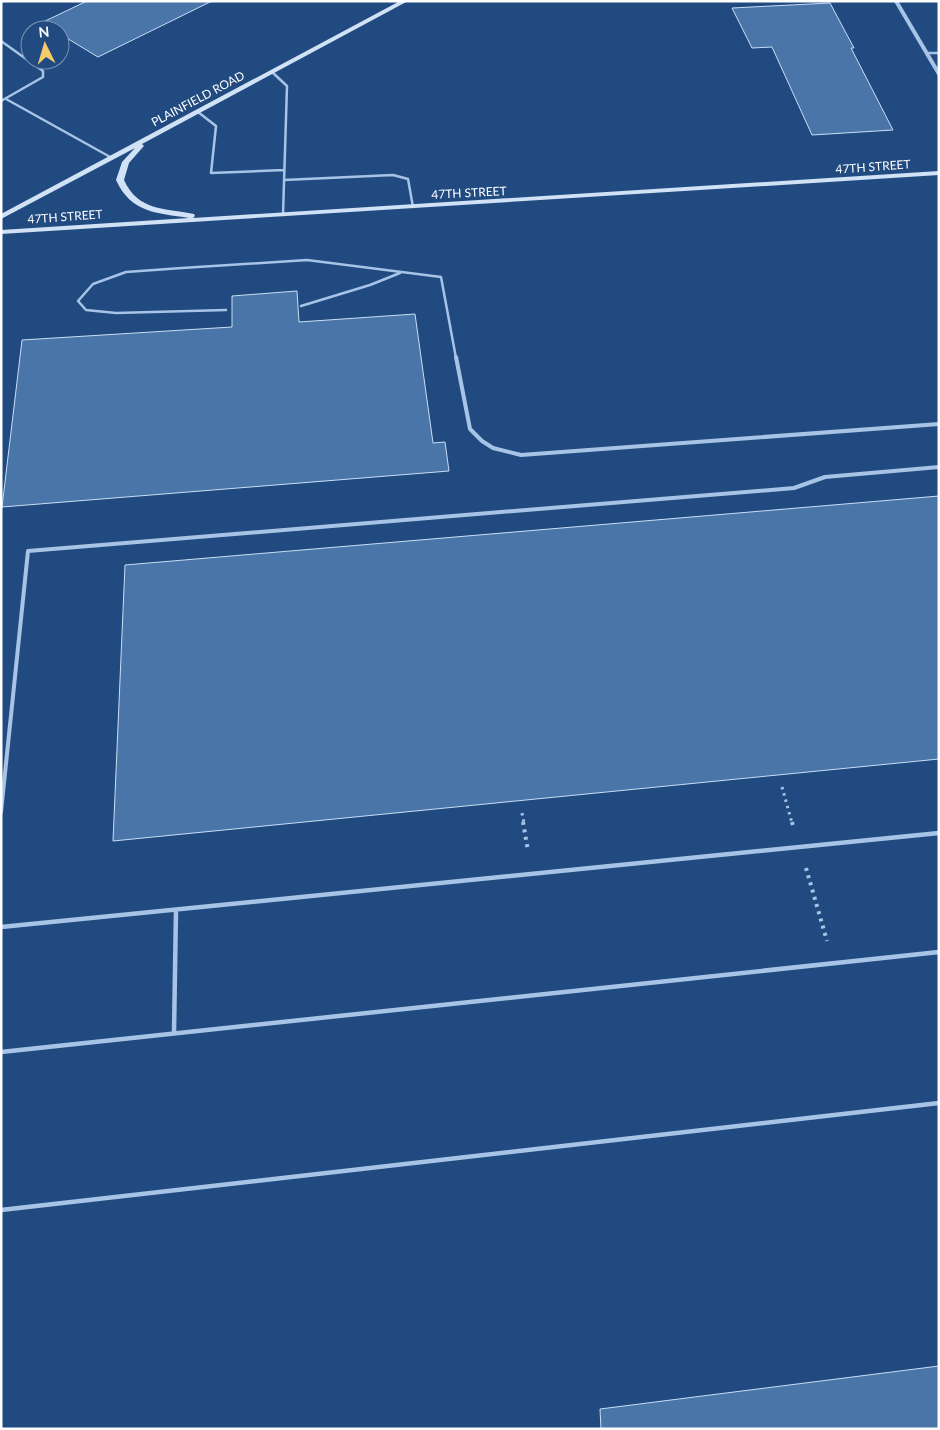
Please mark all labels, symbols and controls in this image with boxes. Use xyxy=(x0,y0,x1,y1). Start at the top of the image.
north arrow xyxy=(20,20,70,70)
text: N xyxy=(38,23,50,40)
street label: PLAINFIELD ROAD xyxy=(149,68,247,129)
street label: 47TH STREET xyxy=(835,156,911,177)
street label: 47TH STREET xyxy=(431,183,507,202)
street label: 47TH STREET xyxy=(27,206,103,227)

